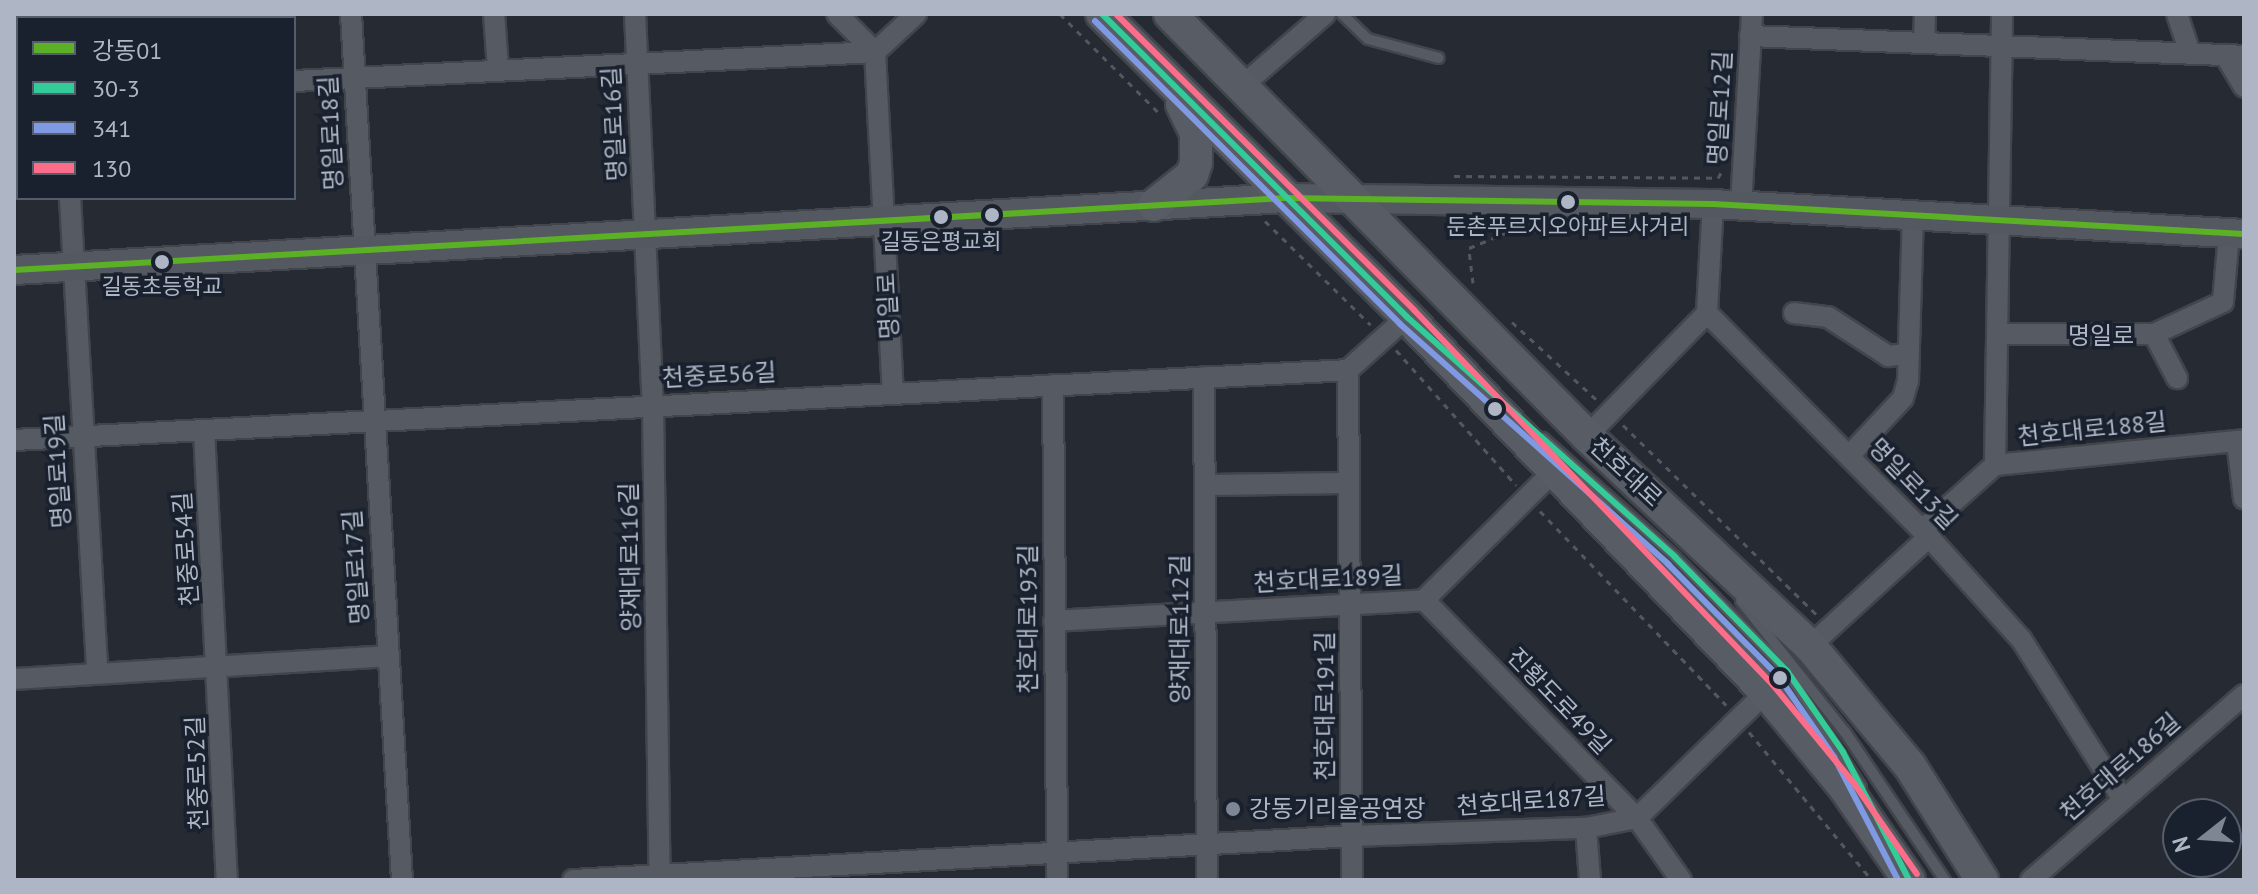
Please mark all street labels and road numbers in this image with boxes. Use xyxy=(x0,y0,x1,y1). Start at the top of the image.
street label: 명일로12길 xyxy=(1703,50,1737,166)
street label: 명일로16길 xyxy=(597,66,631,182)
street label: 명일로18길 xyxy=(314,75,348,191)
street label: 명일로 xyxy=(872,272,904,340)
street label: 명일로 xyxy=(2068,322,2134,350)
street label: 천중로56길 xyxy=(661,358,777,392)
street label: 천호대로188길 xyxy=(2016,407,2168,451)
street label: 명일로19길 xyxy=(40,413,76,529)
street label: 천호대로 xyxy=(1584,431,1668,513)
street label: 명일로13길 xyxy=(1863,433,1963,535)
street label: 양재대로116길 xyxy=(614,482,646,632)
street label: 천중로54길 xyxy=(168,491,204,607)
street label: 명일로17길 xyxy=(338,509,374,625)
street label: 천호대로193길 xyxy=(1014,544,1042,694)
street label: 양재대로112길 xyxy=(1166,554,1194,704)
street label: 천호대로189길 xyxy=(1253,561,1403,597)
street label: 천호대로191길 xyxy=(1311,631,1339,781)
street label: 진황도로49길 xyxy=(1501,642,1617,760)
street label: 천호대로186길 xyxy=(2054,707,2186,827)
street label: 천중로52길 xyxy=(181,715,213,831)
street label: 천호대로187길 xyxy=(1455,781,1607,821)

